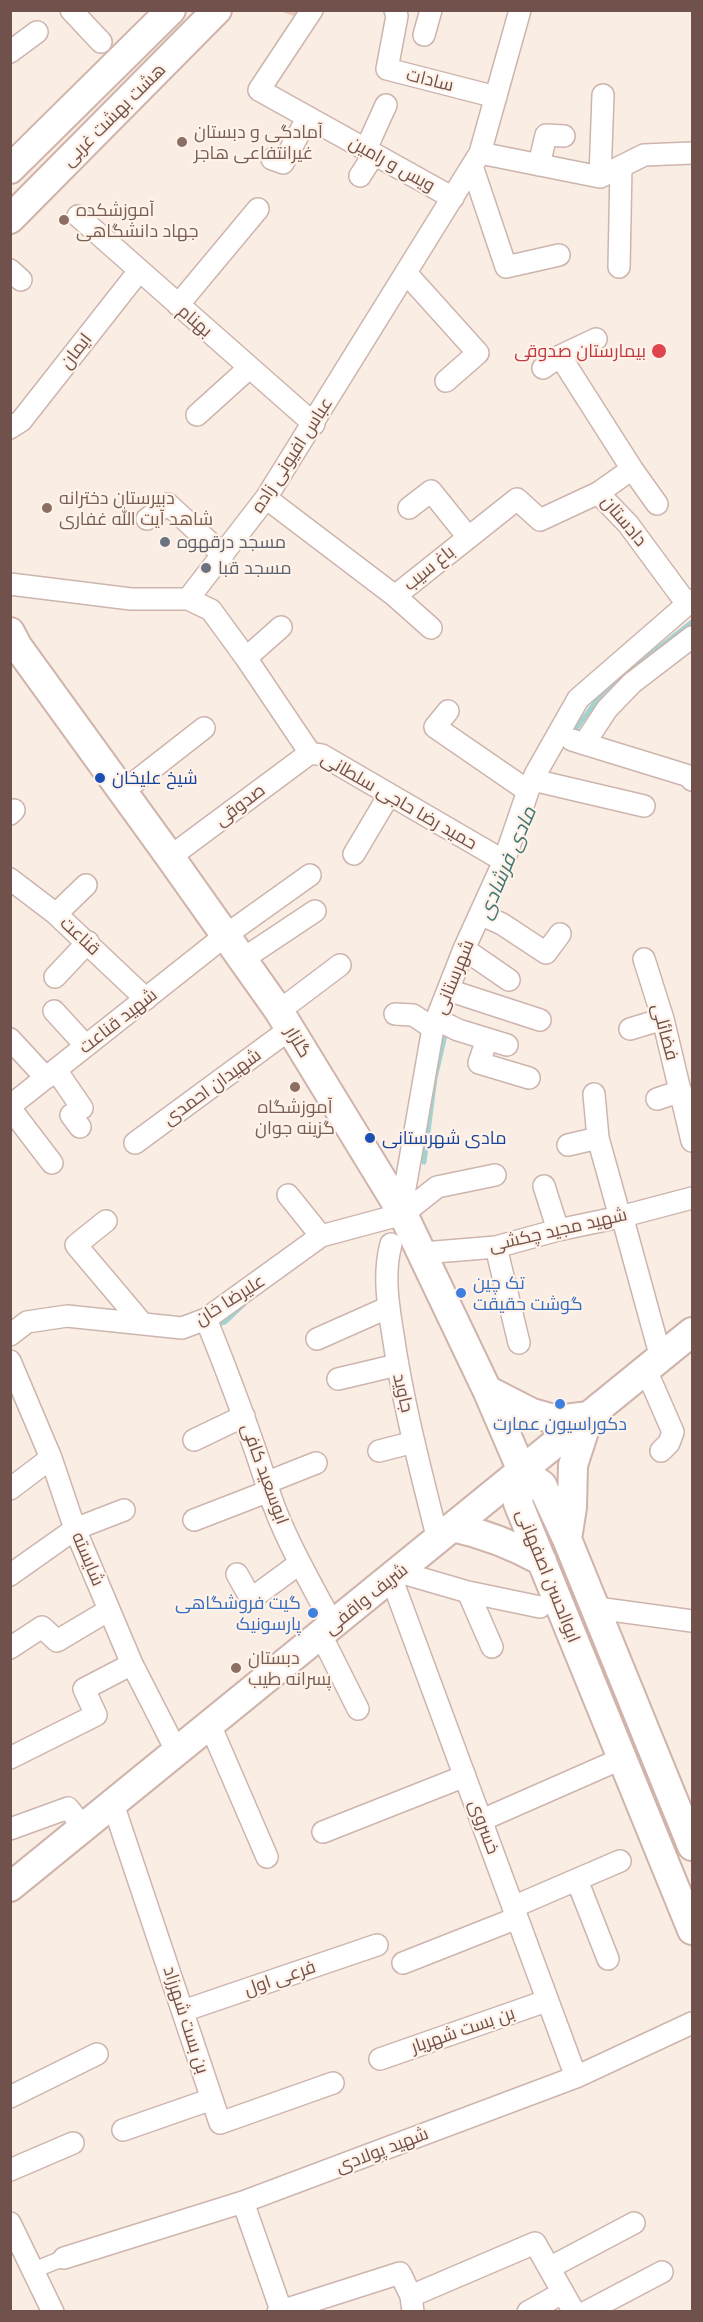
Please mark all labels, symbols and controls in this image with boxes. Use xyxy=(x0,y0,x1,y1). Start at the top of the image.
street label: هشت بهشت غربی xyxy=(58,59,170,171)
street label: سادات xyxy=(404,64,456,96)
place label: آمادگی و دبستان غیرانتفاعی هاجر xyxy=(194,121,323,164)
street label: ویس و رامین xyxy=(345,132,439,196)
marker: آمادگی و دبستان غیرانتفاعی هاجر xyxy=(175,135,189,149)
place label: آموزشکده جهاد دانشگاهی xyxy=(76,199,198,242)
marker: آموزشکده جهاد دانشگاهی xyxy=(57,213,71,227)
street label: بهنام xyxy=(173,300,217,342)
street label: ایمان xyxy=(55,329,97,373)
place label: بیمارستان صدوقی xyxy=(514,340,646,362)
marker: بیمارستان صدوقی xyxy=(650,342,668,360)
street label: عباس افیونی زاده xyxy=(247,393,337,517)
place label: دبیرستان دخترانه شاهد آیت الله غفاری xyxy=(59,487,213,530)
street label: دادستان xyxy=(597,491,651,551)
marker: دبیرستان دخترانه شاهد آیت الله غفاری xyxy=(40,501,54,515)
place label: مسجد درقهوه xyxy=(177,531,286,553)
marker: مسجد درقهوه xyxy=(158,535,172,549)
street label: باغ سیب xyxy=(399,541,459,595)
place label: مسجد قبا xyxy=(218,557,292,579)
marker: مسجد قبا xyxy=(199,561,213,575)
street label: حمید رضا حاجی سلطانی xyxy=(317,748,481,854)
place label: شیخ علیخان xyxy=(112,767,198,789)
marker: شیخ علیخان xyxy=(93,771,107,785)
street label: صدوقی xyxy=(211,779,269,831)
water label: مادی فرشادی xyxy=(473,803,541,923)
street label: قناعت xyxy=(55,912,105,960)
street label: شهرستانی xyxy=(429,937,479,1017)
street label: شهید قناعت xyxy=(75,984,161,1058)
street label: فضائلی xyxy=(647,1001,683,1063)
street label: گلزار xyxy=(280,1022,316,1062)
street label: شهیدان احمدی xyxy=(159,1044,265,1130)
marker: آموزشگاه گزینه جوان xyxy=(288,1080,302,1094)
place label: آموزشگاه گزینه جوان xyxy=(255,1096,335,1138)
place label: مادی شهرستانی xyxy=(382,1127,507,1149)
marker: مادی شهرستانی xyxy=(363,1131,377,1145)
street label: شهید مجید چکشی xyxy=(487,1204,629,1256)
street label: علیرضا خان xyxy=(191,1270,269,1330)
place label: تک چین گوشت حقیقت xyxy=(473,1272,583,1314)
marker: تک چین گوشت حقیقت xyxy=(454,1286,468,1300)
street label: جاوید xyxy=(388,1371,418,1415)
marker: دکوراسیون عمارت xyxy=(553,1397,567,1411)
place label: دکوراسیون عمارت xyxy=(493,1413,627,1435)
street label: ابوسعید کافی xyxy=(237,1421,293,1527)
street label: ابوالحسن اصفهانی xyxy=(511,1506,585,1646)
street label: شایسته xyxy=(67,1529,109,1589)
street label: شریف واقفی xyxy=(320,1559,412,1639)
place label: گیت فروشگاهی پارسونیک xyxy=(175,1592,301,1634)
marker: گیت فروشگاهی پارسونیک xyxy=(306,1606,320,1620)
place label: دبستان پسرانه طیب xyxy=(248,1647,331,1690)
marker: دبستان پسرانه طیب xyxy=(229,1661,243,1675)
street label: خسروی xyxy=(464,1797,504,1857)
street label: فرعی اول xyxy=(241,1956,319,2000)
street label: بن بست شهرزاد xyxy=(158,1963,214,2077)
street label: بن بست شهریار xyxy=(408,2002,518,2058)
street label: شهید پولادی xyxy=(332,2122,432,2178)

